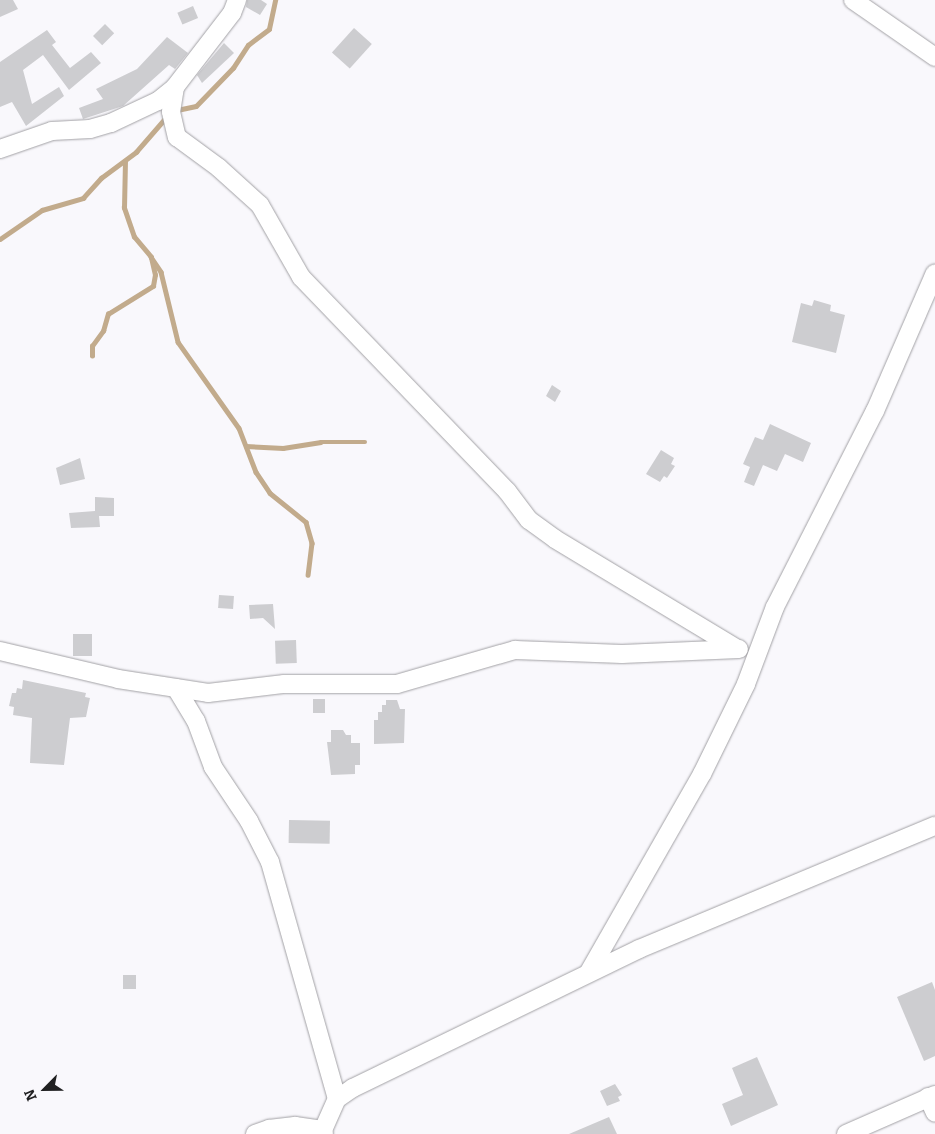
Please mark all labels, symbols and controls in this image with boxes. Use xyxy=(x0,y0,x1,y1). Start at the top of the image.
north arrow xyxy=(20,1064,70,1114)
text: N xyxy=(21,1087,41,1103)

